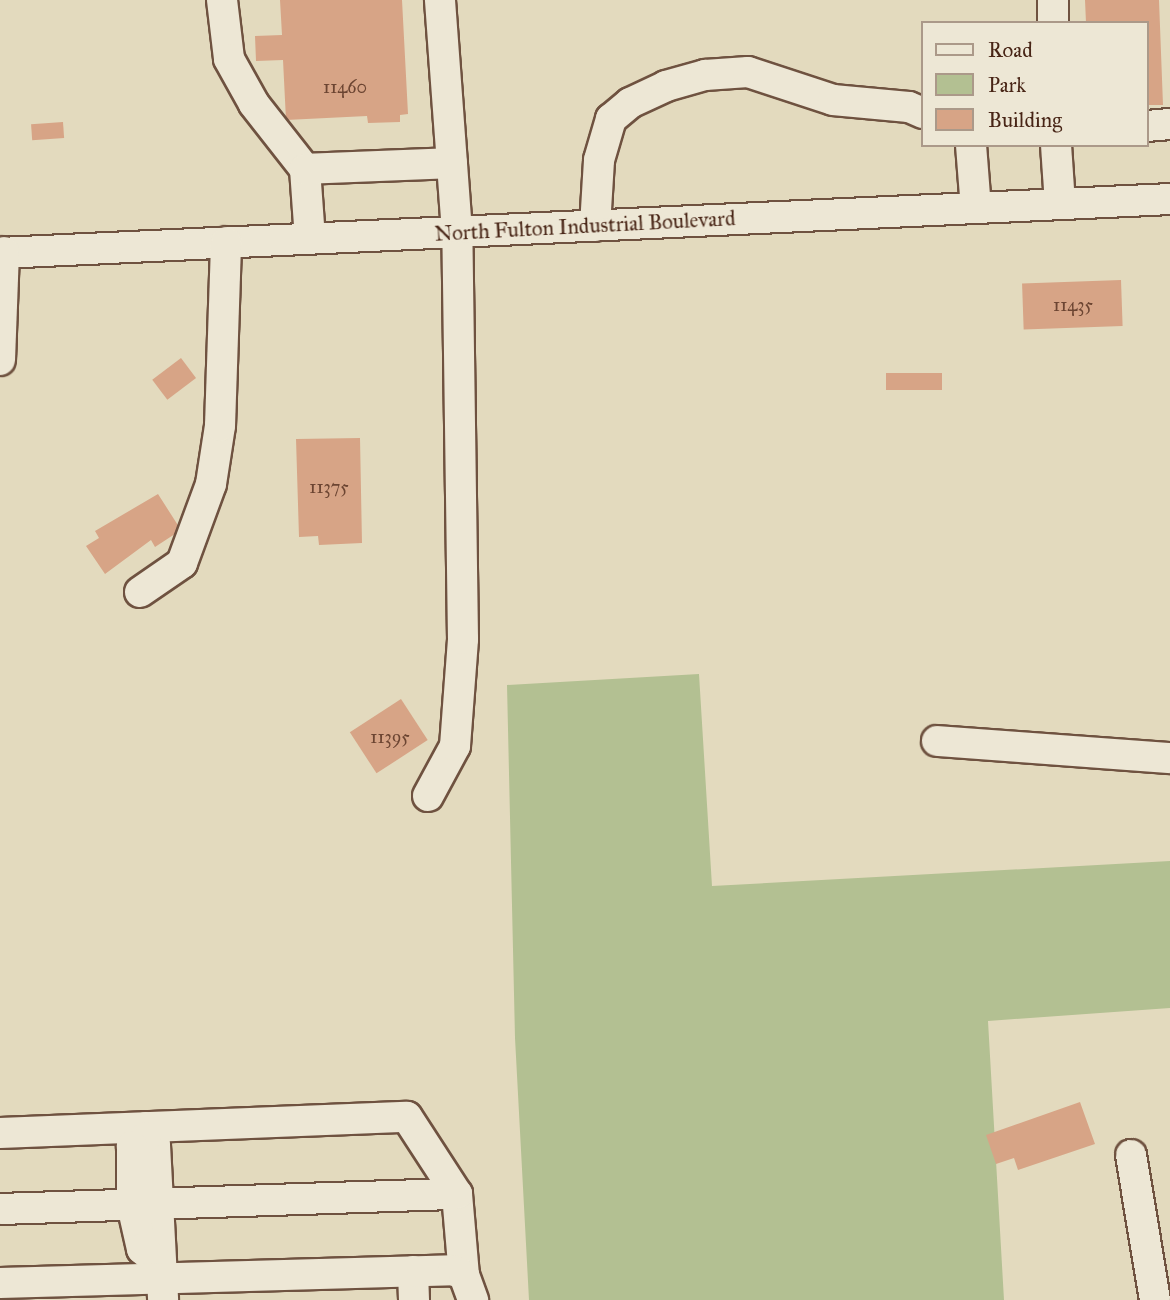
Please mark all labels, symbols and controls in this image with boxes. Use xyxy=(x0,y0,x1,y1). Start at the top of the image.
legend xyxy=(922,21,1149,147)
text: Road xyxy=(988,37,1033,63)
text: Park xyxy=(988,72,1026,98)
house number: 11460 xyxy=(323,76,367,98)
text: Building xyxy=(988,107,1062,133)
street label: North Fulton Industrial Boulevard xyxy=(434,206,736,246)
house number: 11435 xyxy=(1053,294,1093,316)
house number: 11375 xyxy=(309,476,349,498)
house number: 11395 xyxy=(370,726,410,748)

